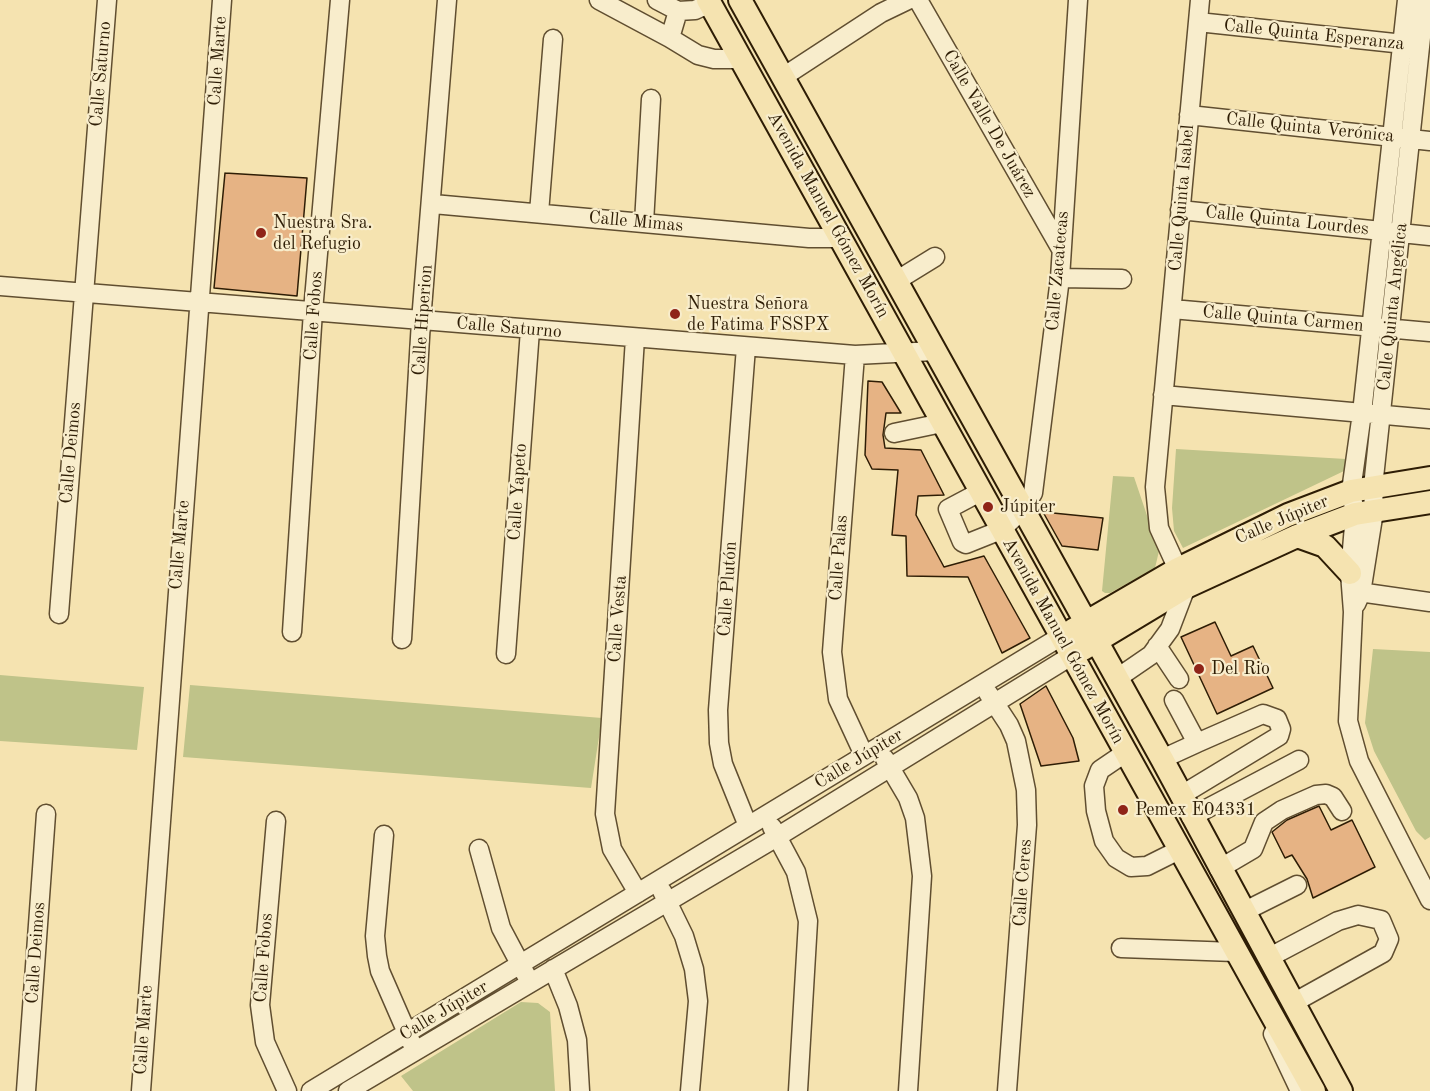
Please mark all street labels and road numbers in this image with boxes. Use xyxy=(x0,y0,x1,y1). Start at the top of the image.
street label: Calle Marte xyxy=(204,15,232,107)
street label: Calle Quinta Esperanza xyxy=(1223,15,1405,55)
street label: Calle Saturno xyxy=(86,20,116,128)
street label: Calle Valle De Juárez xyxy=(938,46,1040,202)
street label: Avenida Manuel Gómez Morín xyxy=(762,108,894,322)
street label: Calle Quinta Verónica xyxy=(1225,108,1395,148)
street label: Calle Quinta Isabel xyxy=(1165,124,1199,272)
street label: Calle Quinta Lourdes xyxy=(1204,202,1370,240)
street label: Calle Mimas xyxy=(588,207,684,237)
street label: Calle Zacatecas xyxy=(1042,210,1074,332)
street label: Calle Quinta Angélica xyxy=(1373,222,1413,392)
street label: Calle Hiperion xyxy=(408,264,438,376)
street label: Calle Fobos xyxy=(300,270,328,362)
street label: Calle Quinta Carmen xyxy=(1202,301,1364,337)
street label: Calle Saturno xyxy=(455,313,563,343)
street label: Calle Deimos xyxy=(56,401,86,505)
street label: Calle Yapeto xyxy=(504,443,532,541)
street label: Calle Júpiter xyxy=(1232,491,1332,549)
street label: Calle Marte xyxy=(165,499,195,591)
street label: Calle Palas xyxy=(825,514,853,602)
street label: Avenida Manuel Gómez Morín xyxy=(997,534,1129,748)
street label: Calle Plutón xyxy=(714,541,742,637)
street label: Calle Vesta xyxy=(604,575,632,663)
street label: Calle Júpiter xyxy=(811,724,907,794)
street label: Calle Ceres xyxy=(1009,838,1037,928)
street label: Calle Deimos xyxy=(22,901,50,1005)
street label: Calle Fobos xyxy=(250,912,278,1004)
street label: Calle Júpiter xyxy=(396,976,492,1046)
street label: Calle Marte xyxy=(130,984,158,1076)

